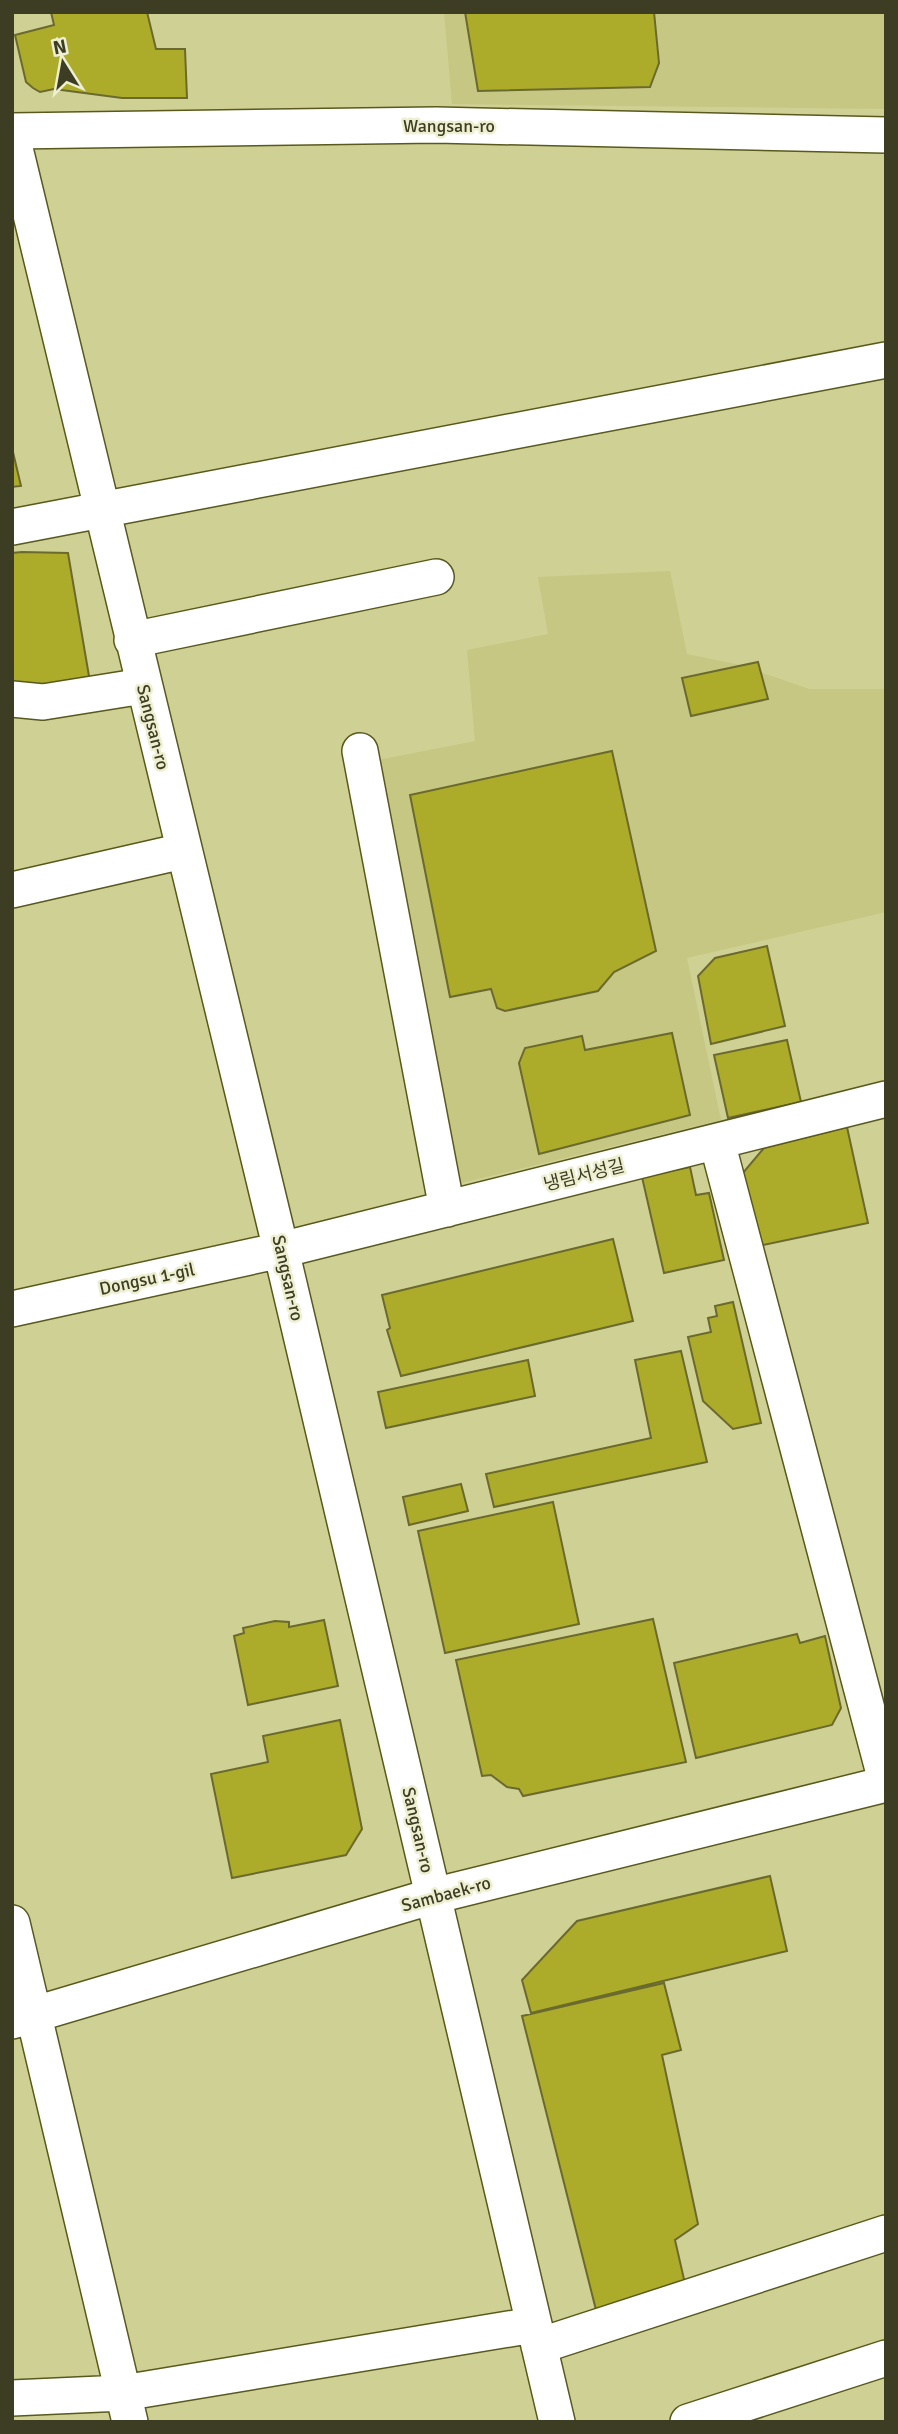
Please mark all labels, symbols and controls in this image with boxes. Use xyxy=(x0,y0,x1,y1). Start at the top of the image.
north arrow xyxy=(28,28,98,98)
text: N xyxy=(51,34,69,60)
street label: Wangsan-ro xyxy=(403,115,495,137)
street label: Sangsan-ro xyxy=(132,682,174,772)
street label: 냉림서성길 xyxy=(541,1154,627,1196)
street label: Sangsan-ro xyxy=(267,1233,309,1323)
street label: Dongsu 1-gil xyxy=(97,1258,197,1300)
street label: Sangsan-ro xyxy=(397,1785,439,1875)
street label: Sambaek-ro xyxy=(399,1872,493,1916)

